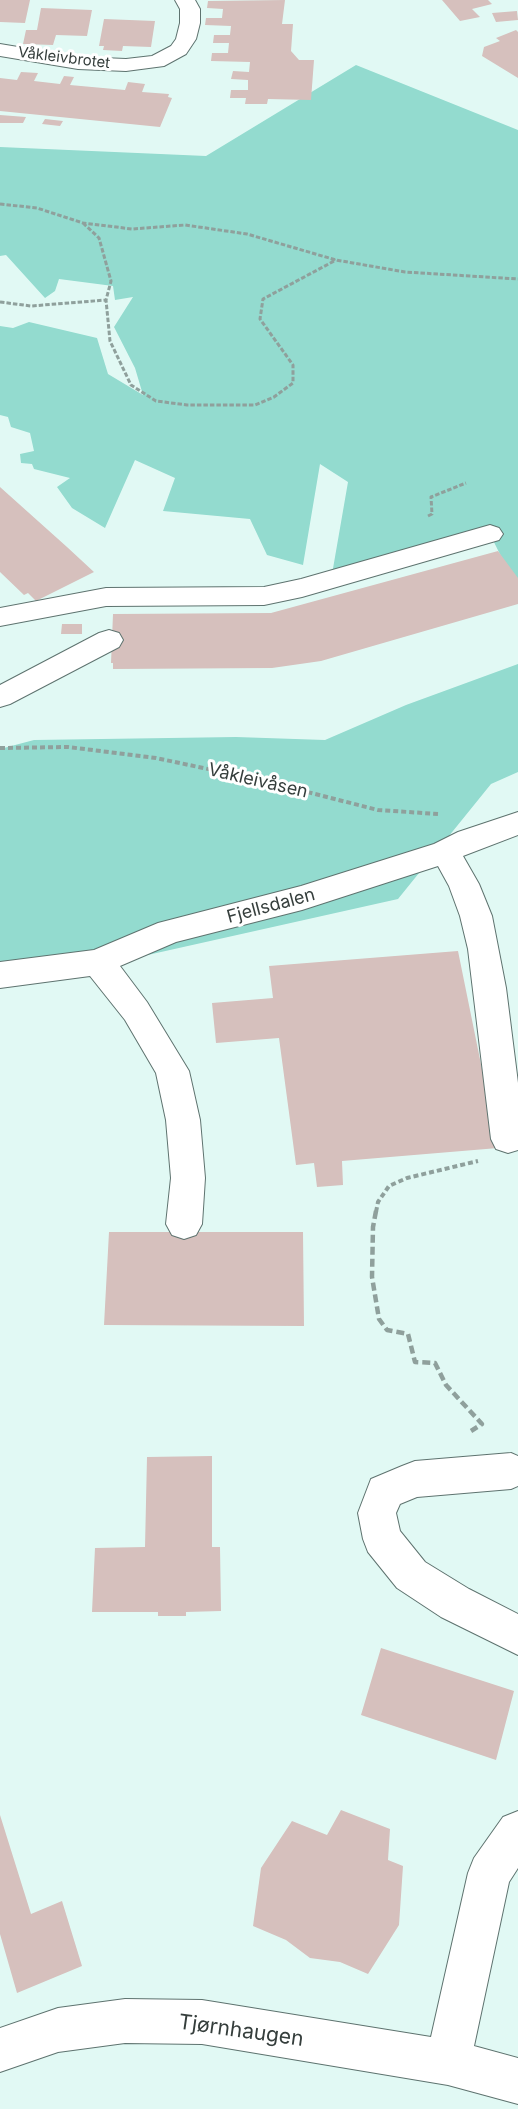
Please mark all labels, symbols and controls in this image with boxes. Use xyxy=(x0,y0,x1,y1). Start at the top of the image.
street label: Våkleivbrotet xyxy=(17,43,111,73)
street label: Våkleivåsen xyxy=(206,759,310,803)
street label: Fjellsdalen xyxy=(225,884,317,928)
street label: Tjørnhaugen xyxy=(177,2010,305,2052)

